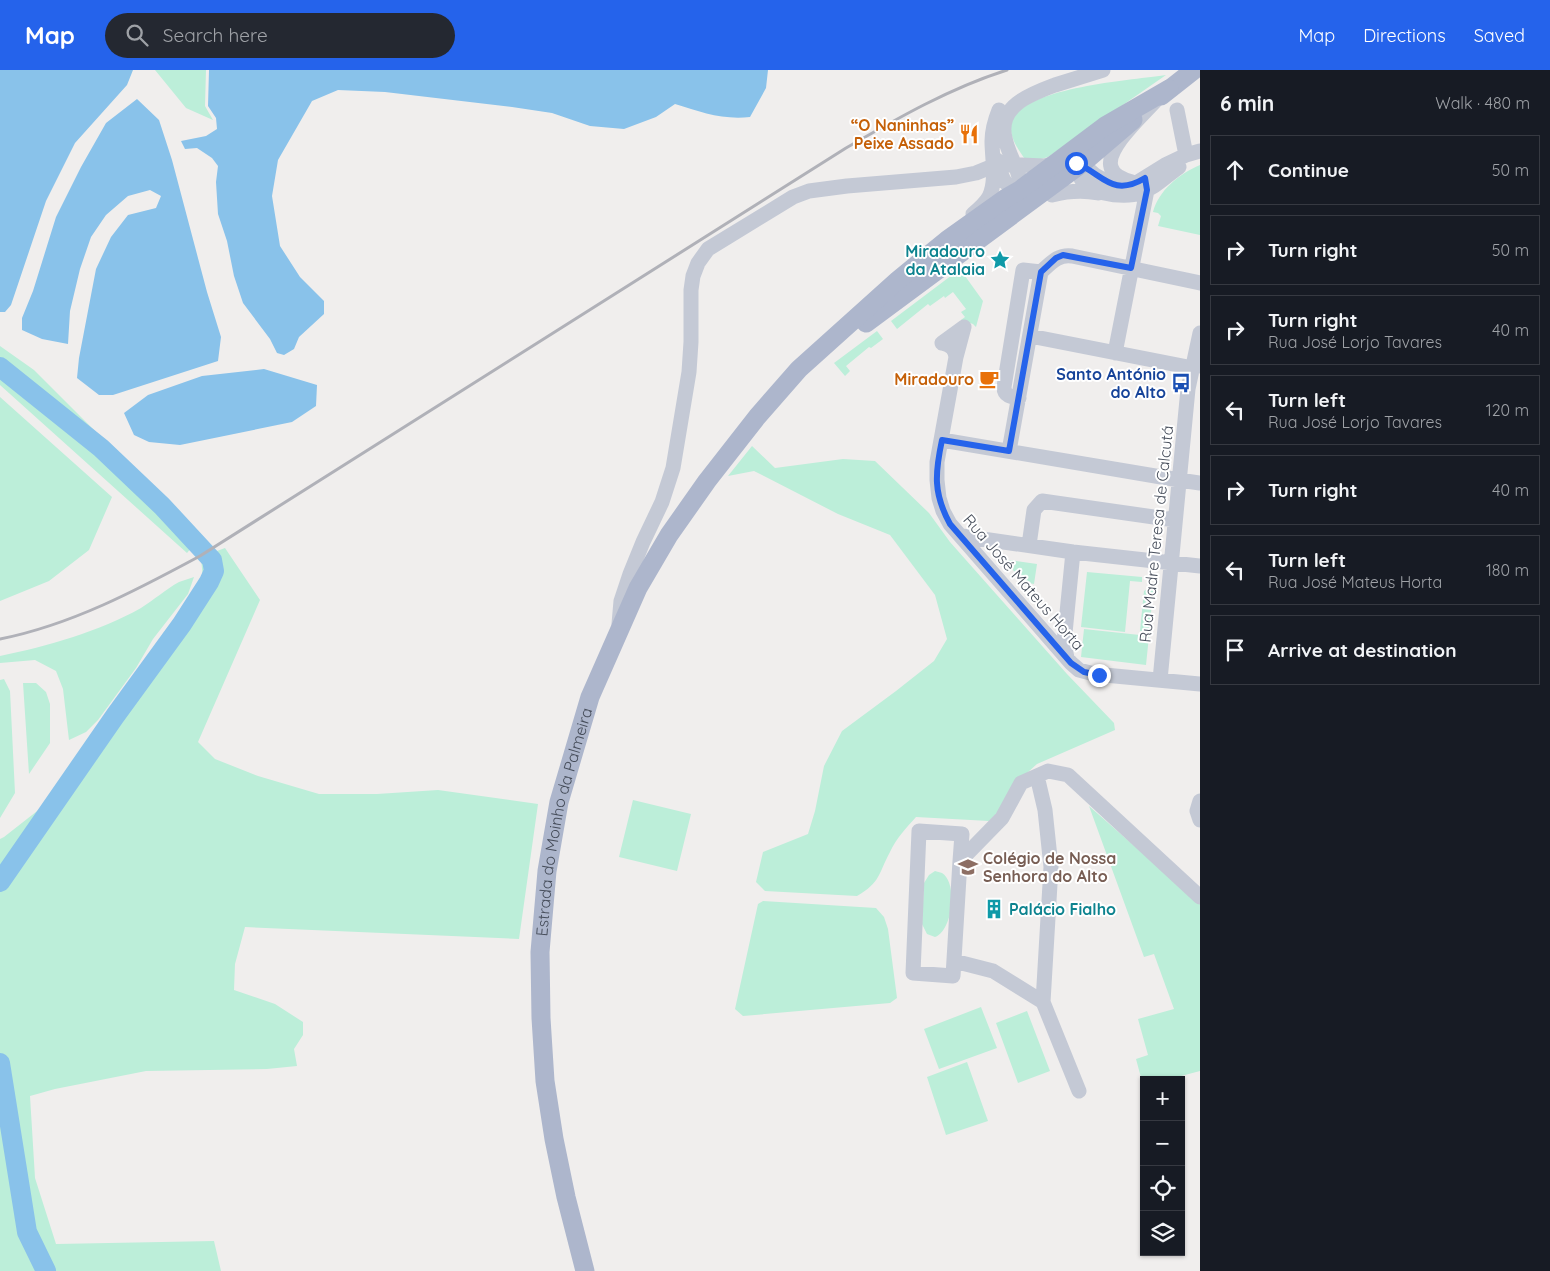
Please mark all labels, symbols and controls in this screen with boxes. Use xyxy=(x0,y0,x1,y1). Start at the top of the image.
search box xyxy=(105,13,455,58)
text: Map xyxy=(25,20,75,50)
icon: search xyxy=(123,21,151,49)
text: Search here xyxy=(163,23,268,47)
text: Map xyxy=(1298,24,1335,47)
text: Directions xyxy=(1363,24,1446,47)
text: Saved xyxy=(1474,24,1525,47)
text: 6 min xyxy=(1220,90,1274,116)
text: Walk · 480 m xyxy=(1435,93,1530,113)
place label: “O Naninhas” Peixe Assado xyxy=(851,115,954,153)
restaurant icon: “O Naninhas” Peixe Assado xyxy=(958,123,980,145)
route start xyxy=(1065,152,1088,175)
icon: ahead xyxy=(1221,156,1249,184)
text: Continue xyxy=(1268,158,1349,182)
text: 50 m xyxy=(1492,160,1529,180)
icon: right xyxy=(1221,236,1249,264)
text: Turn right xyxy=(1268,238,1357,262)
text: 50 m xyxy=(1492,240,1529,260)
place label: Miradouro da Atalaia xyxy=(905,241,985,279)
place icon: Miradouro da Atalaia xyxy=(989,249,1011,271)
text: Turn right xyxy=(1268,308,1357,332)
icon: right xyxy=(1221,316,1249,344)
text: 40 m xyxy=(1492,320,1529,340)
text: Rua José Lorjo Tavares xyxy=(1268,332,1442,352)
place label: Santo António do Alto xyxy=(1056,364,1166,402)
cafe icon: Miradouro xyxy=(978,368,1000,390)
place label: Miradouro xyxy=(894,369,974,389)
bus stop icon: Santo António do Alto xyxy=(1170,372,1192,394)
text: Turn left xyxy=(1268,388,1346,412)
icon: left xyxy=(1221,396,1249,424)
text: 120 m xyxy=(1486,400,1529,420)
text: Rua José Lorjo Tavares xyxy=(1268,412,1442,432)
street label: Rua Madre Teresa de Calcutá xyxy=(1135,424,1177,644)
icon: right xyxy=(1221,476,1249,504)
text: Turn right xyxy=(1268,478,1357,502)
text: 40 m xyxy=(1492,480,1529,500)
street label: Rua José Mateus Horta xyxy=(959,510,1089,654)
text: Turn left xyxy=(1268,548,1346,572)
icon: left xyxy=(1221,556,1249,584)
text: 180 m xyxy=(1486,560,1529,580)
text: Rua José Mateus Horta xyxy=(1268,572,1442,592)
icon: arrive xyxy=(1221,636,1249,664)
text: Arrive at destination xyxy=(1268,638,1457,662)
route end xyxy=(1088,664,1111,687)
street label: Estrada do Moinho da Palmeira xyxy=(531,705,596,937)
place label: Colégio de Nossa Senhora do Alto xyxy=(983,848,1116,886)
school or university icon: Colégio de Nossa Senhora do Alto xyxy=(957,856,979,878)
building icon: Palácio Fialho xyxy=(983,898,1005,920)
place label: Palácio Fialho xyxy=(1009,899,1116,919)
map controls xyxy=(1140,1076,1185,1256)
button: + xyxy=(1140,1076,1185,1121)
button: − xyxy=(1140,1121,1185,1166)
button: locate xyxy=(1140,1166,1185,1211)
button: layers xyxy=(1140,1211,1185,1256)

